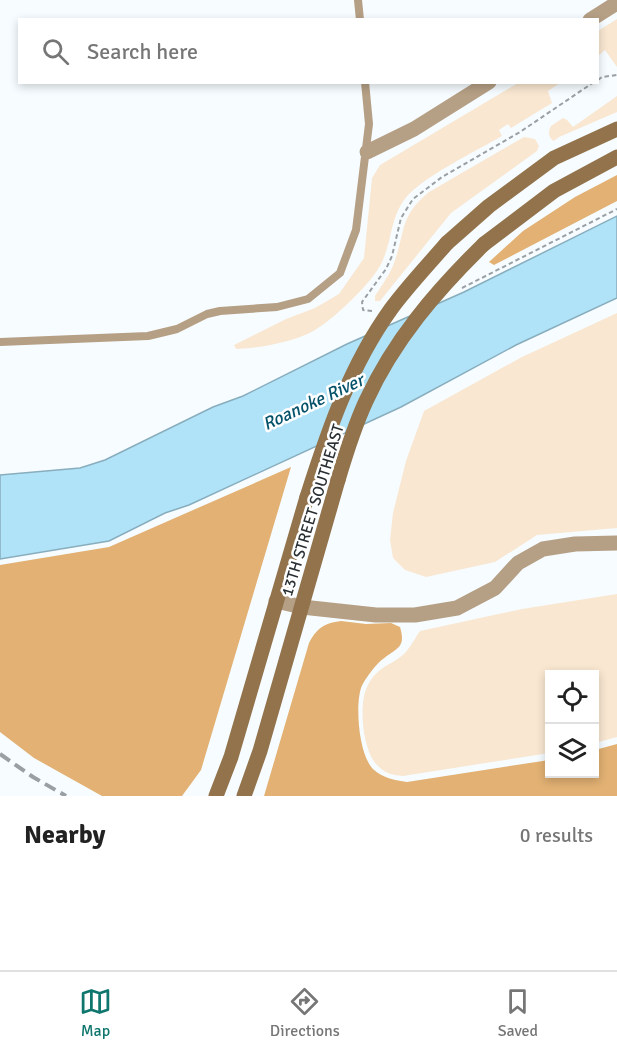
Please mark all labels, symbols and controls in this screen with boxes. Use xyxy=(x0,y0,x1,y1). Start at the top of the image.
search box xyxy=(18,18,599,84)
icon: search xyxy=(39,35,72,68)
text: Search here xyxy=(87,38,198,65)
water label: Roanoke River xyxy=(259,368,369,435)
street label: 13TH STREET SOUTHEAST xyxy=(277,422,349,599)
map controls xyxy=(545,670,599,778)
button: locate xyxy=(545,670,599,724)
button: layers xyxy=(545,724,599,778)
text: Nearby xyxy=(24,819,105,851)
text: 0 results xyxy=(520,823,593,848)
tab: Map xyxy=(79,985,112,1041)
tab: Directions xyxy=(270,985,340,1041)
tab: Saved xyxy=(498,985,538,1041)

